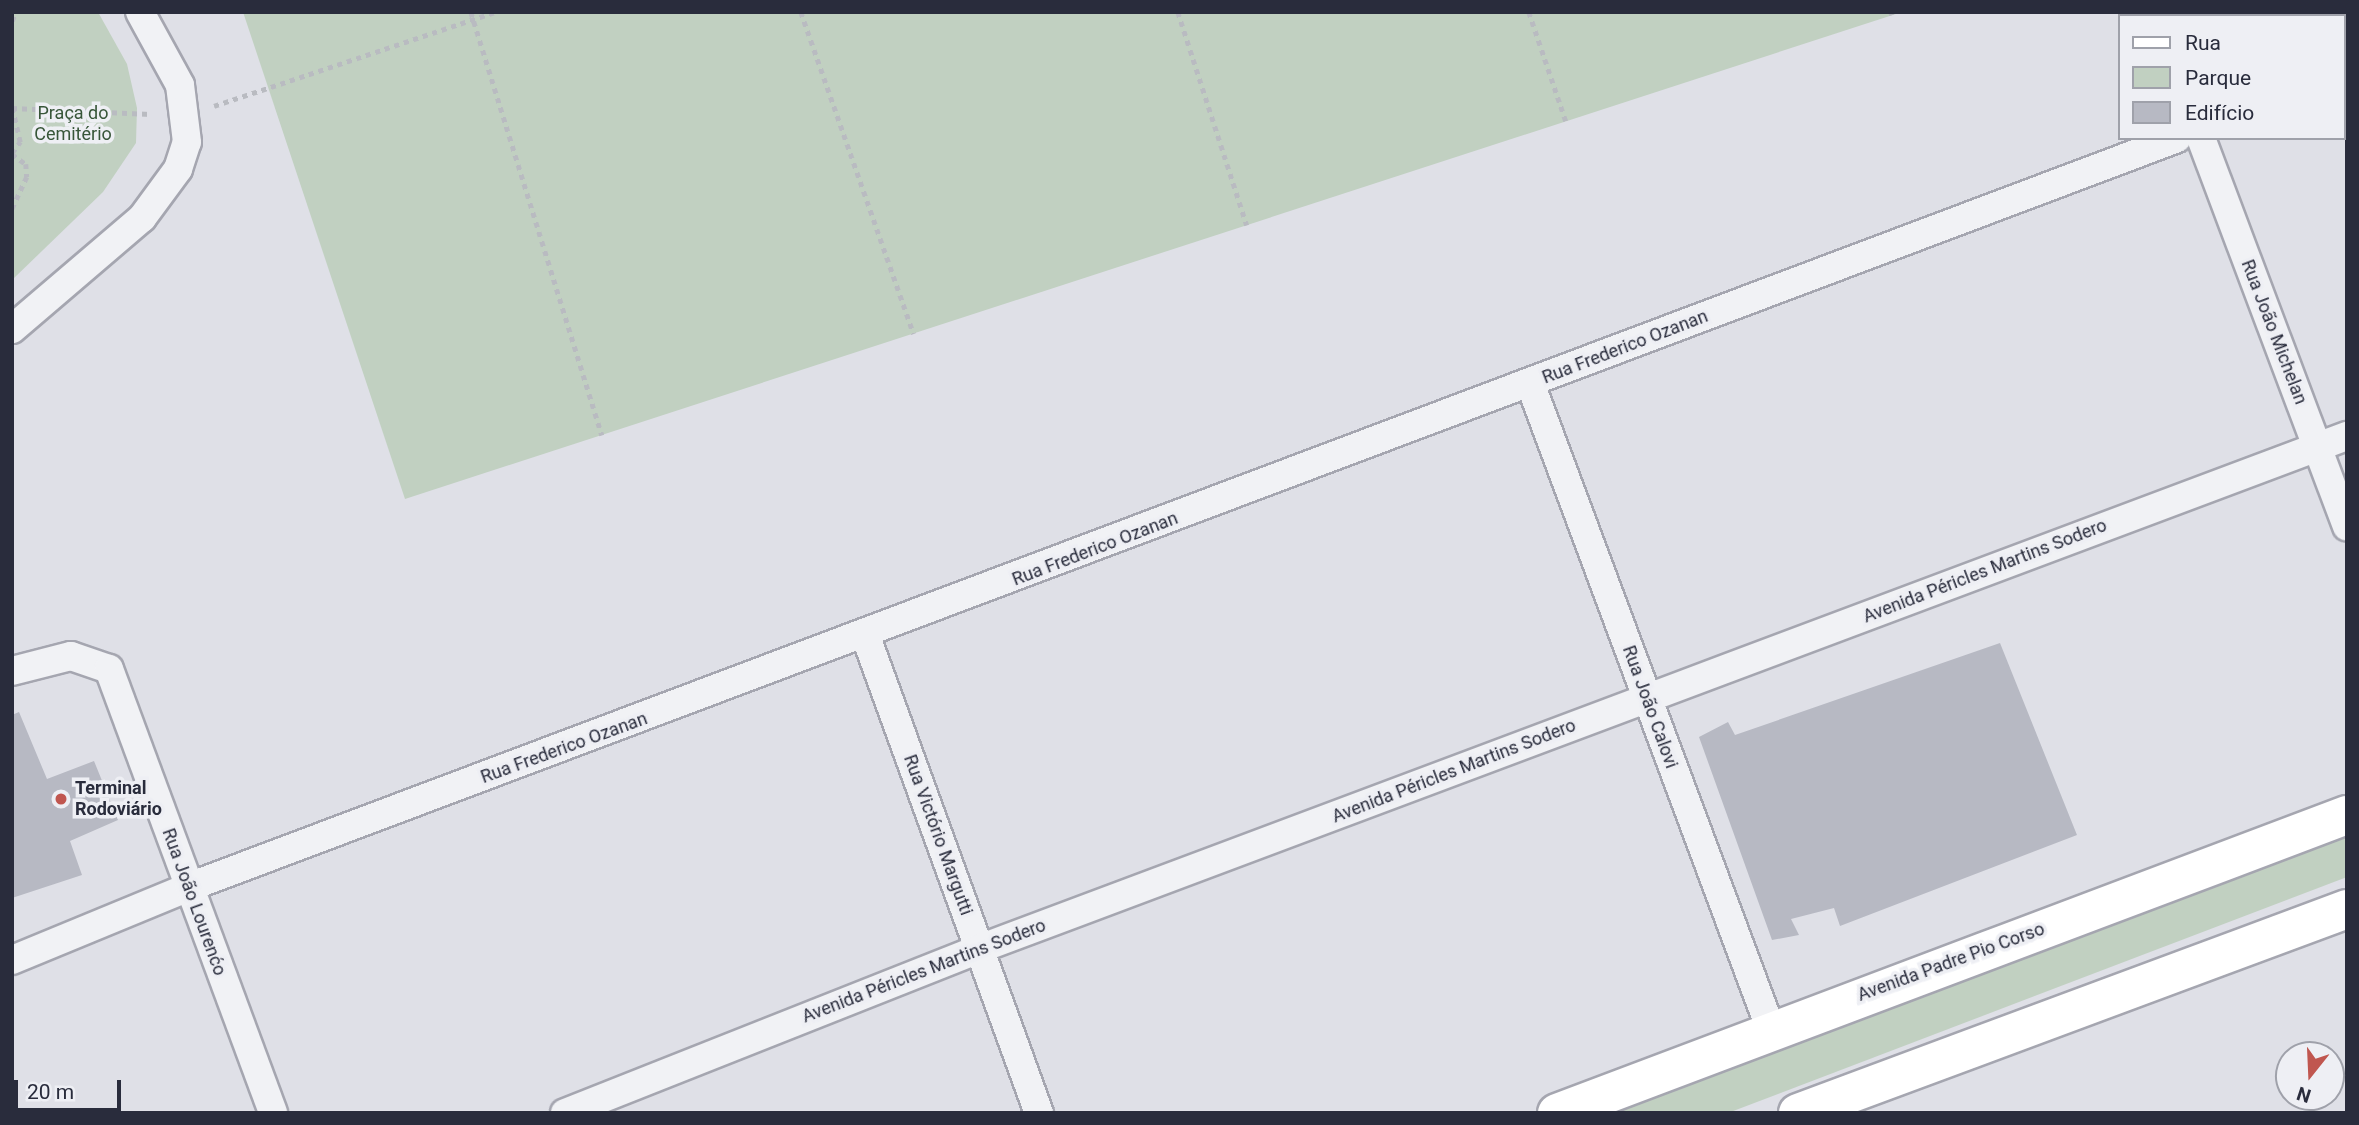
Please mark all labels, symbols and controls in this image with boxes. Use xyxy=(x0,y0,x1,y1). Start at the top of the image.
legend xyxy=(2118,14,2345,140)
text: Rua xyxy=(2185,31,2221,55)
text: Parque xyxy=(2185,66,2251,90)
text: Edifício xyxy=(2185,101,2254,125)
park label: Praça do Cemitério xyxy=(34,103,112,146)
street label: Rua João Michelan xyxy=(2236,257,2312,407)
street label: Rua Frederico Ozanan xyxy=(1539,305,1711,389)
street label: Rua Frederico Ozanan xyxy=(1009,507,1181,591)
street label: Avenida Péricles Martins Sodero xyxy=(1860,514,2110,628)
street label: Rua João Calovi xyxy=(1618,643,1682,771)
street label: Rua Frederico Ozanan xyxy=(478,708,650,788)
street label: Avenida Péricles Martins Sodero xyxy=(1329,714,1579,828)
street label: Rua Victório Margutti xyxy=(899,752,977,918)
place label: Terminal Rodoviário xyxy=(75,778,162,820)
marker: Terminal Rodoviário xyxy=(53,791,69,807)
street label: Rua João Lourenćo xyxy=(157,825,231,979)
street label: Avenida Péricles Martins Sodero xyxy=(799,914,1049,1028)
street label: Avenida Padre Pio Corso xyxy=(1855,918,2047,1006)
north arrow xyxy=(2275,1041,2345,1111)
scale bar xyxy=(18,1066,124,1110)
text: 20 m xyxy=(27,1080,74,1104)
text: N xyxy=(2294,1082,2314,1108)

